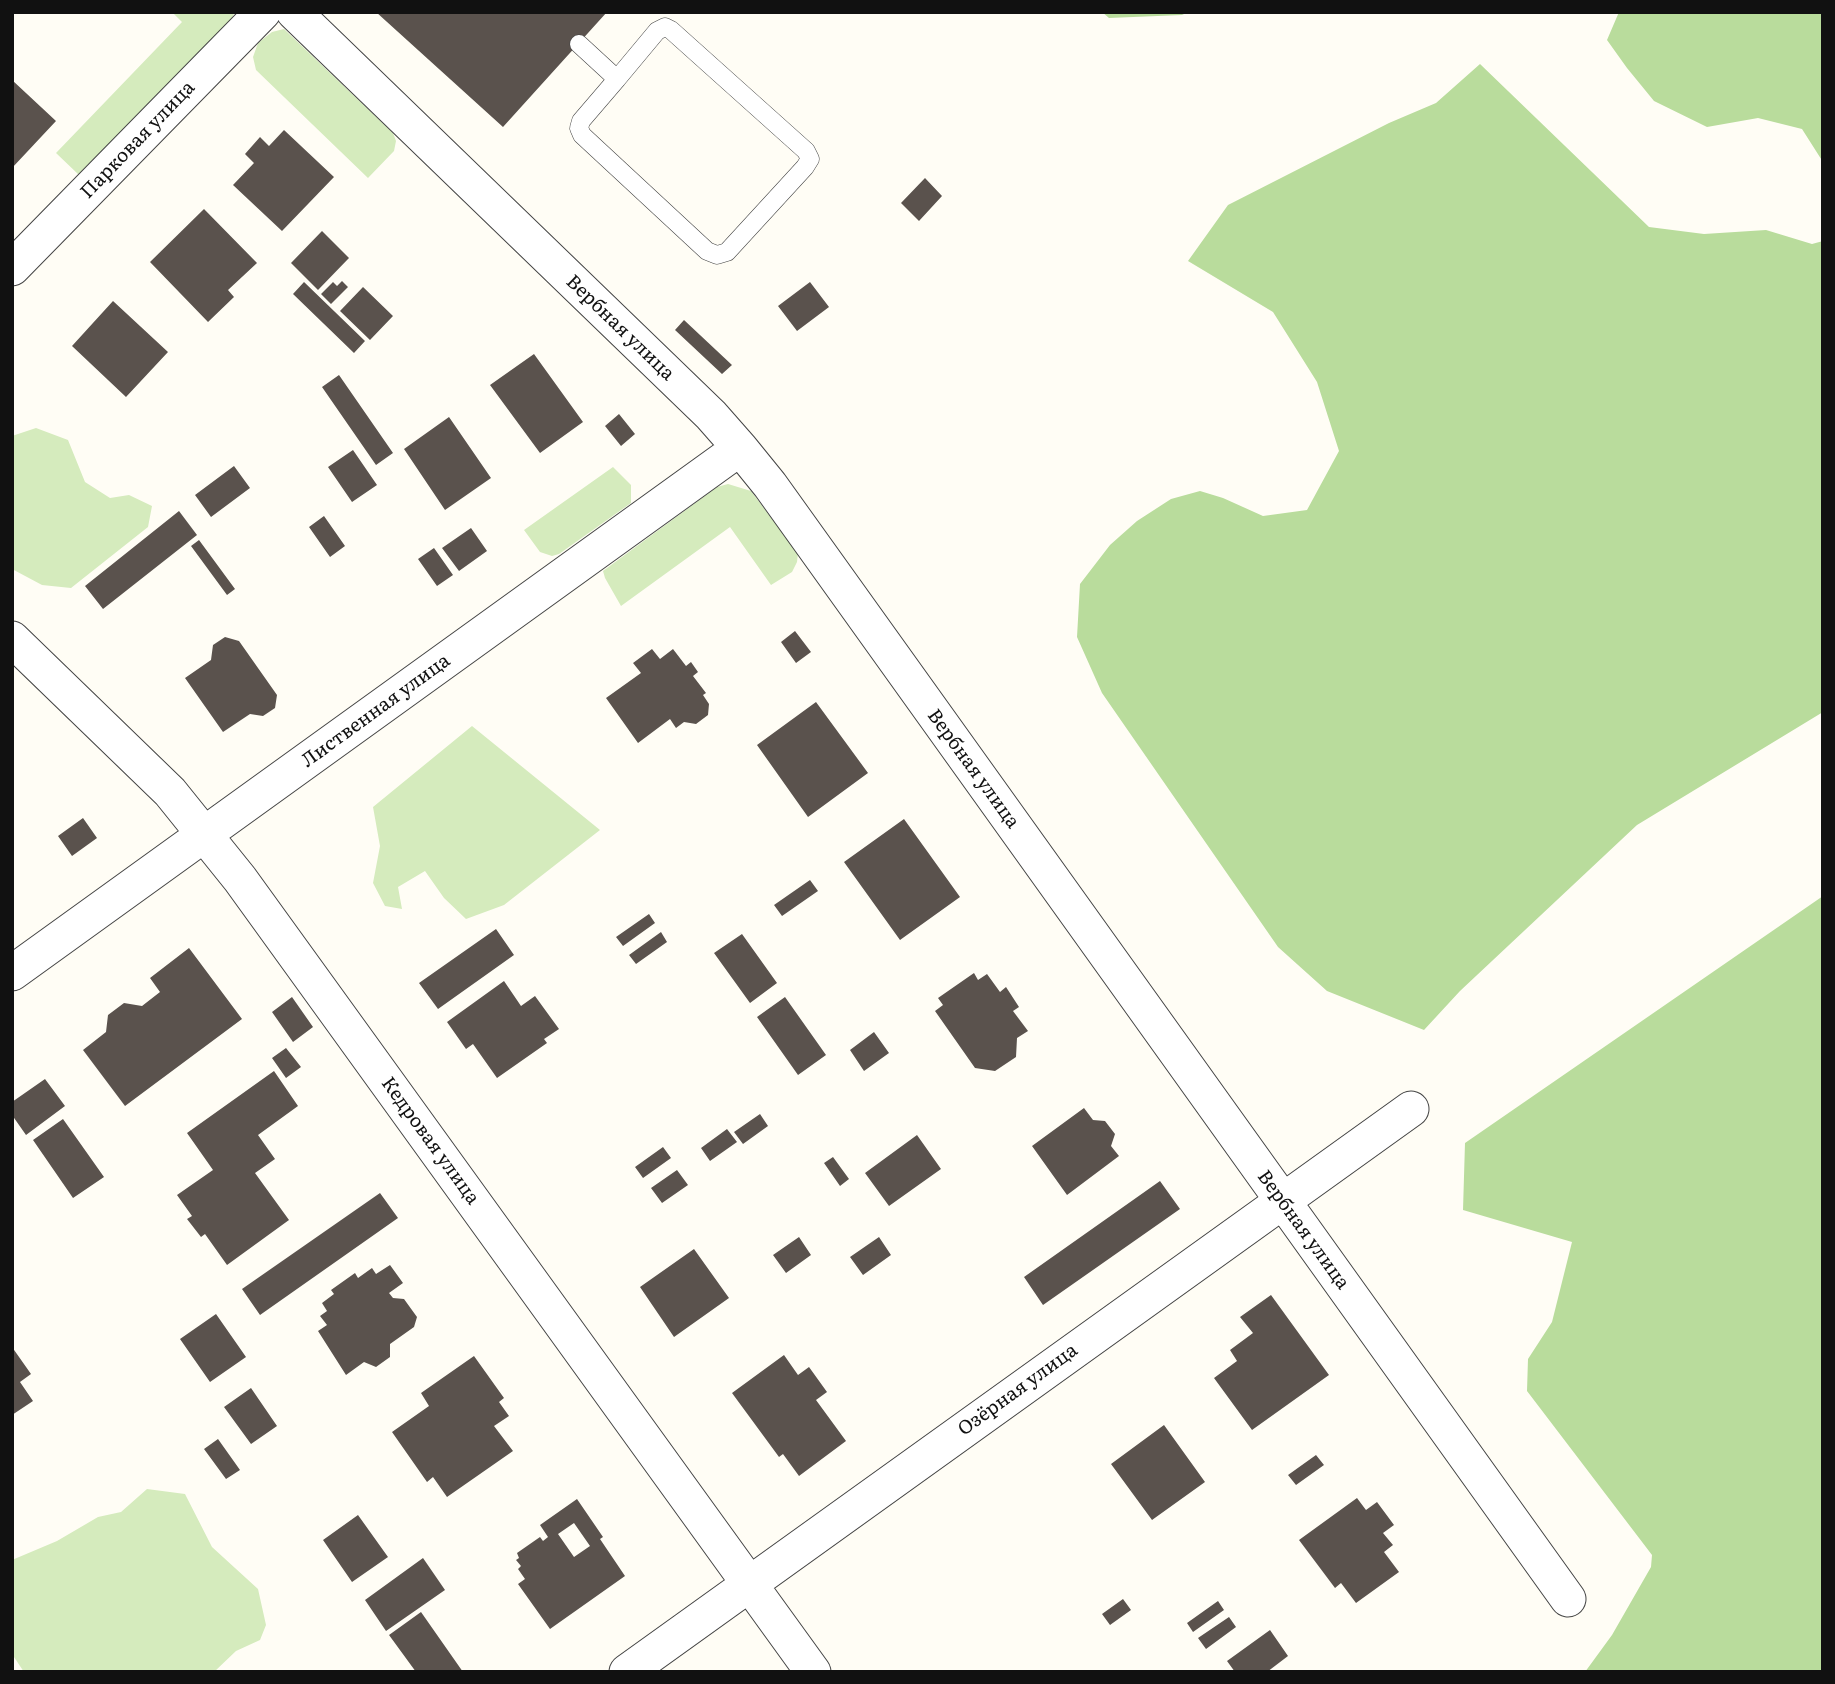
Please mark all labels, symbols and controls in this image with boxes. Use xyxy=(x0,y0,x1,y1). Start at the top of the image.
street label: Парковая улица xyxy=(76,76,200,204)
street label: Вербная улица xyxy=(561,271,679,385)
street label: Лиственная улица xyxy=(297,649,455,773)
street label: Вербная улица xyxy=(922,705,1024,833)
street label: Кедровая улица xyxy=(376,1073,484,1209)
street label: Вербная улица xyxy=(1252,1166,1354,1294)
street label: Озёрная улица xyxy=(954,1339,1082,1441)

